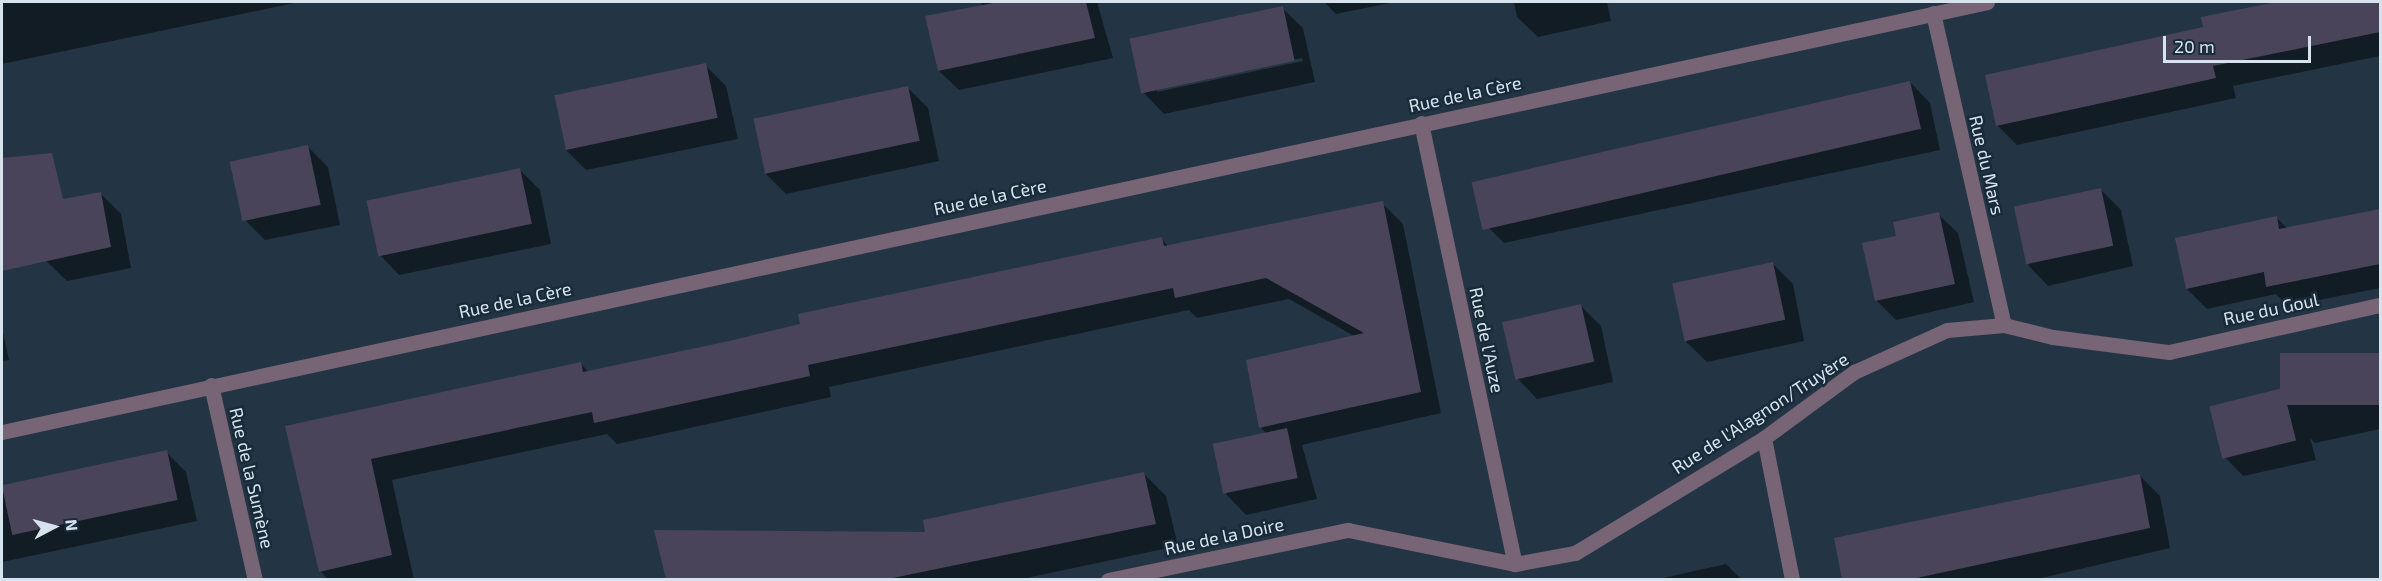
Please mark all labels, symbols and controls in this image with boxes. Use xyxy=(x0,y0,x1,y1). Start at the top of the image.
scale bar xyxy=(2166,24,2314,62)
text: 20 m xyxy=(2174,35,2215,57)
street label: Rue de la Cère xyxy=(1407,71,1523,117)
street label: Rue du Mars xyxy=(1965,113,2009,217)
street label: Rue de la Cère xyxy=(932,174,1048,220)
street label: Rue de la Cère xyxy=(457,277,573,323)
street label: Rue de l'Auze xyxy=(1465,285,1509,395)
street label: Rue du Goul xyxy=(2221,288,2321,330)
street label: Rue de l'Alagnon/Truyère xyxy=(1668,348,1852,478)
street label: Rue de la Sumène xyxy=(225,405,279,551)
north arrow xyxy=(24,497,84,557)
street label: Rue de la Doire xyxy=(1162,513,1286,559)
text: N xyxy=(62,518,82,532)

